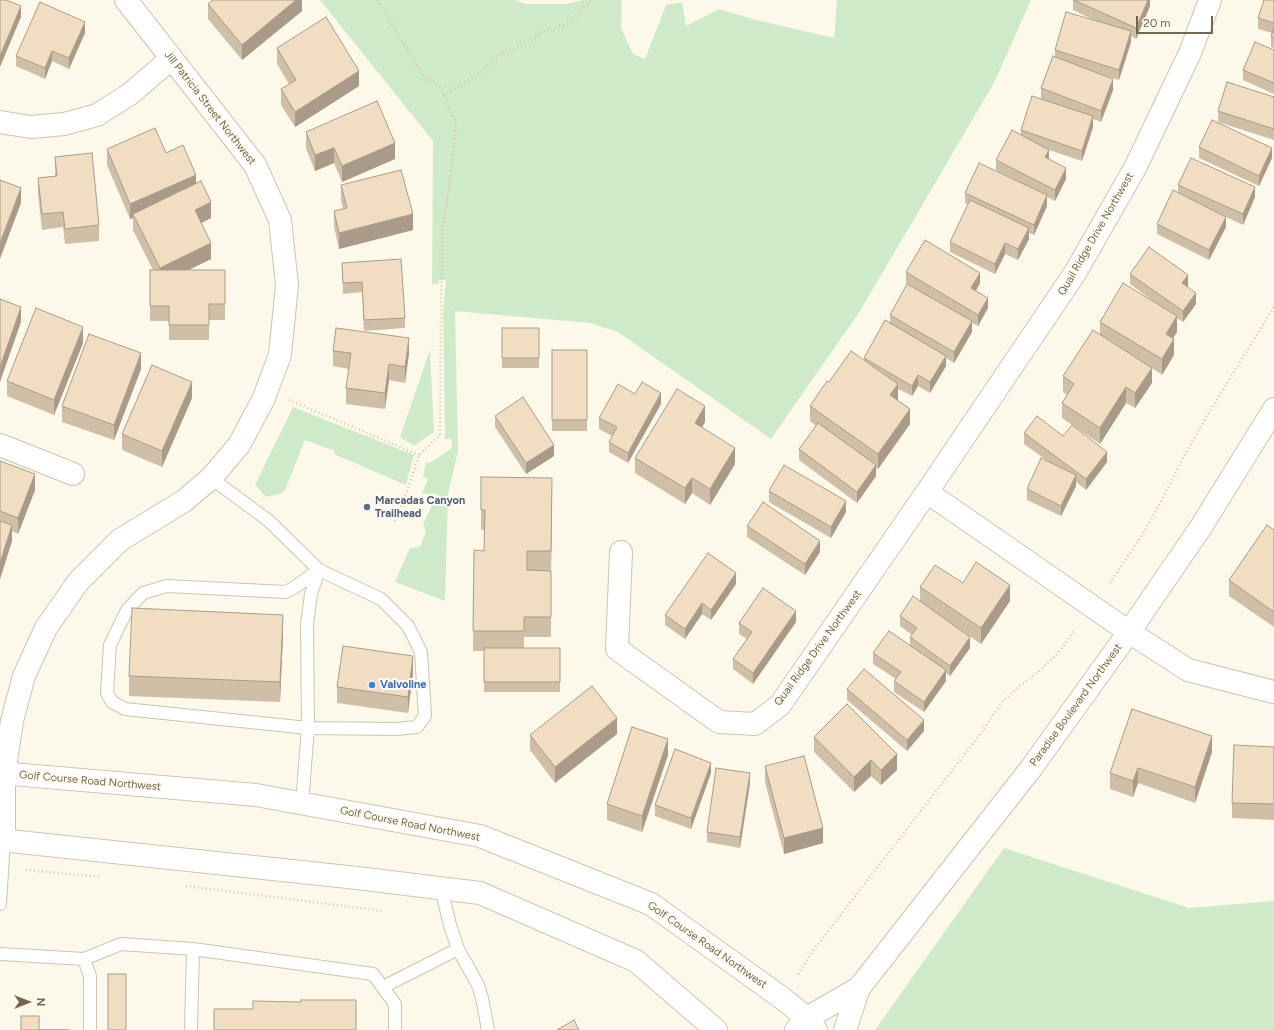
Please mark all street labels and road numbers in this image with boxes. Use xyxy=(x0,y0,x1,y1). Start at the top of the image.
street label: Jill Patricia Street Northwest xyxy=(161,48,259,168)
street label: Quail Ridge Drive Northwest xyxy=(1055,170,1137,298)
street label: Quail Ridge Drive Northwest xyxy=(772,588,864,708)
street label: Paradise Boulevard Northwest xyxy=(1027,641,1125,769)
street label: Golf Course Road Northwest xyxy=(18,768,162,794)
street label: Golf Course Road Northwest xyxy=(339,804,481,844)
street label: Golf Course Road Northwest xyxy=(645,899,769,991)

